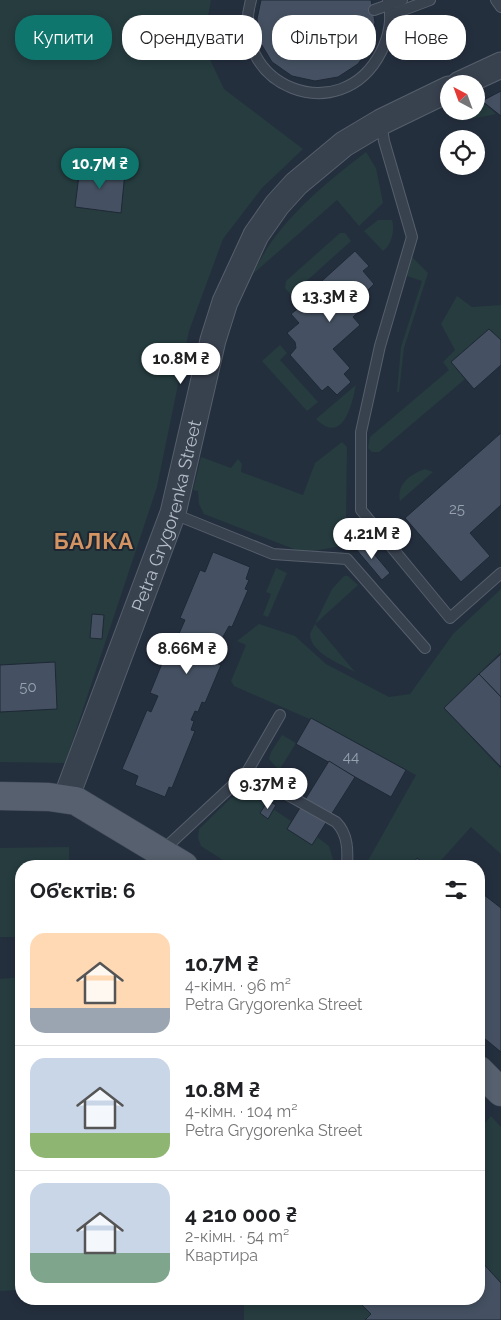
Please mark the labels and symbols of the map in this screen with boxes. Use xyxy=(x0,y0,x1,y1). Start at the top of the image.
north arrow xyxy=(440,75,485,120)
pin: 10.7M ₴ xyxy=(54,148,146,190)
pin: 13.3M ₴ xyxy=(284,280,376,323)
pin: 10.8M ₴ xyxy=(135,342,227,385)
street label: Petra Grygorenka Street xyxy=(127,418,205,614)
house number: 25 xyxy=(449,500,465,518)
pin: 4.21M ₴ xyxy=(326,518,418,560)
district label: БАЛКА xyxy=(54,528,134,554)
pin: 8.66M ₴ xyxy=(141,632,233,675)
house number: 50 xyxy=(19,678,37,696)
house number: 44 xyxy=(343,748,359,766)
pin: 9.37M ₴ xyxy=(222,768,314,810)

